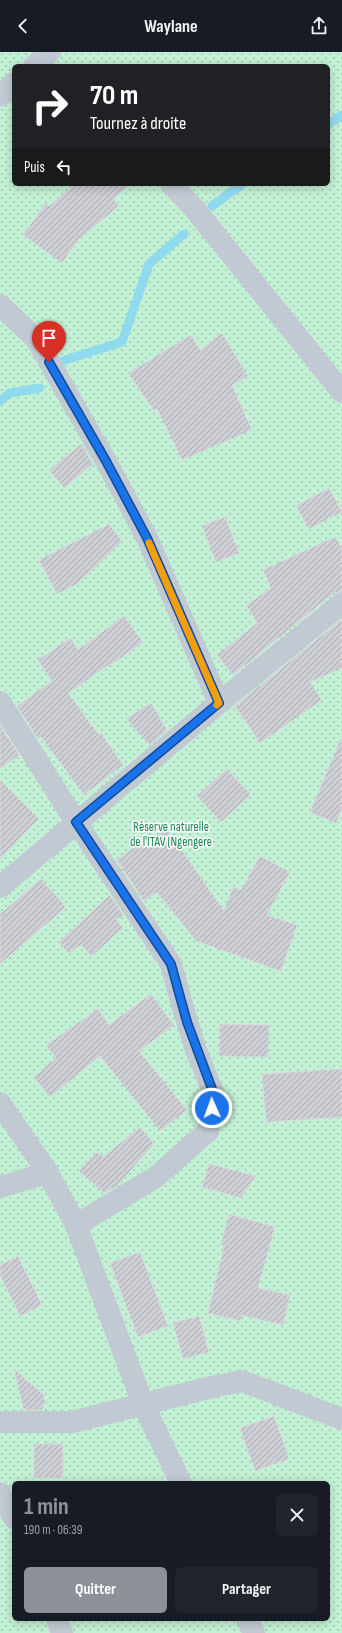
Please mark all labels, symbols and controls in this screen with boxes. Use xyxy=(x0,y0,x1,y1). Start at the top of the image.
icon: back xyxy=(12,15,34,37)
icon: share xyxy=(308,15,330,37)
text: Waylane xyxy=(144,16,198,37)
text: 70 m xyxy=(90,79,138,112)
icon: right xyxy=(24,80,76,132)
text: Tournez à droite xyxy=(90,113,186,134)
icon: left xyxy=(53,156,75,178)
text: Puis xyxy=(24,158,45,177)
pin xyxy=(32,321,66,362)
icon: arrive xyxy=(38,327,60,349)
park label: Réserve naturelle de l'ITAV (Ngengere xyxy=(130,819,212,850)
position arrow xyxy=(191,1087,233,1129)
text: 1 min xyxy=(24,1492,69,1521)
button: close xyxy=(276,1494,318,1536)
text: 190 m · 06:39 xyxy=(24,1522,82,1538)
button: Quitter xyxy=(24,1567,167,1613)
button: Partager xyxy=(175,1567,318,1613)

